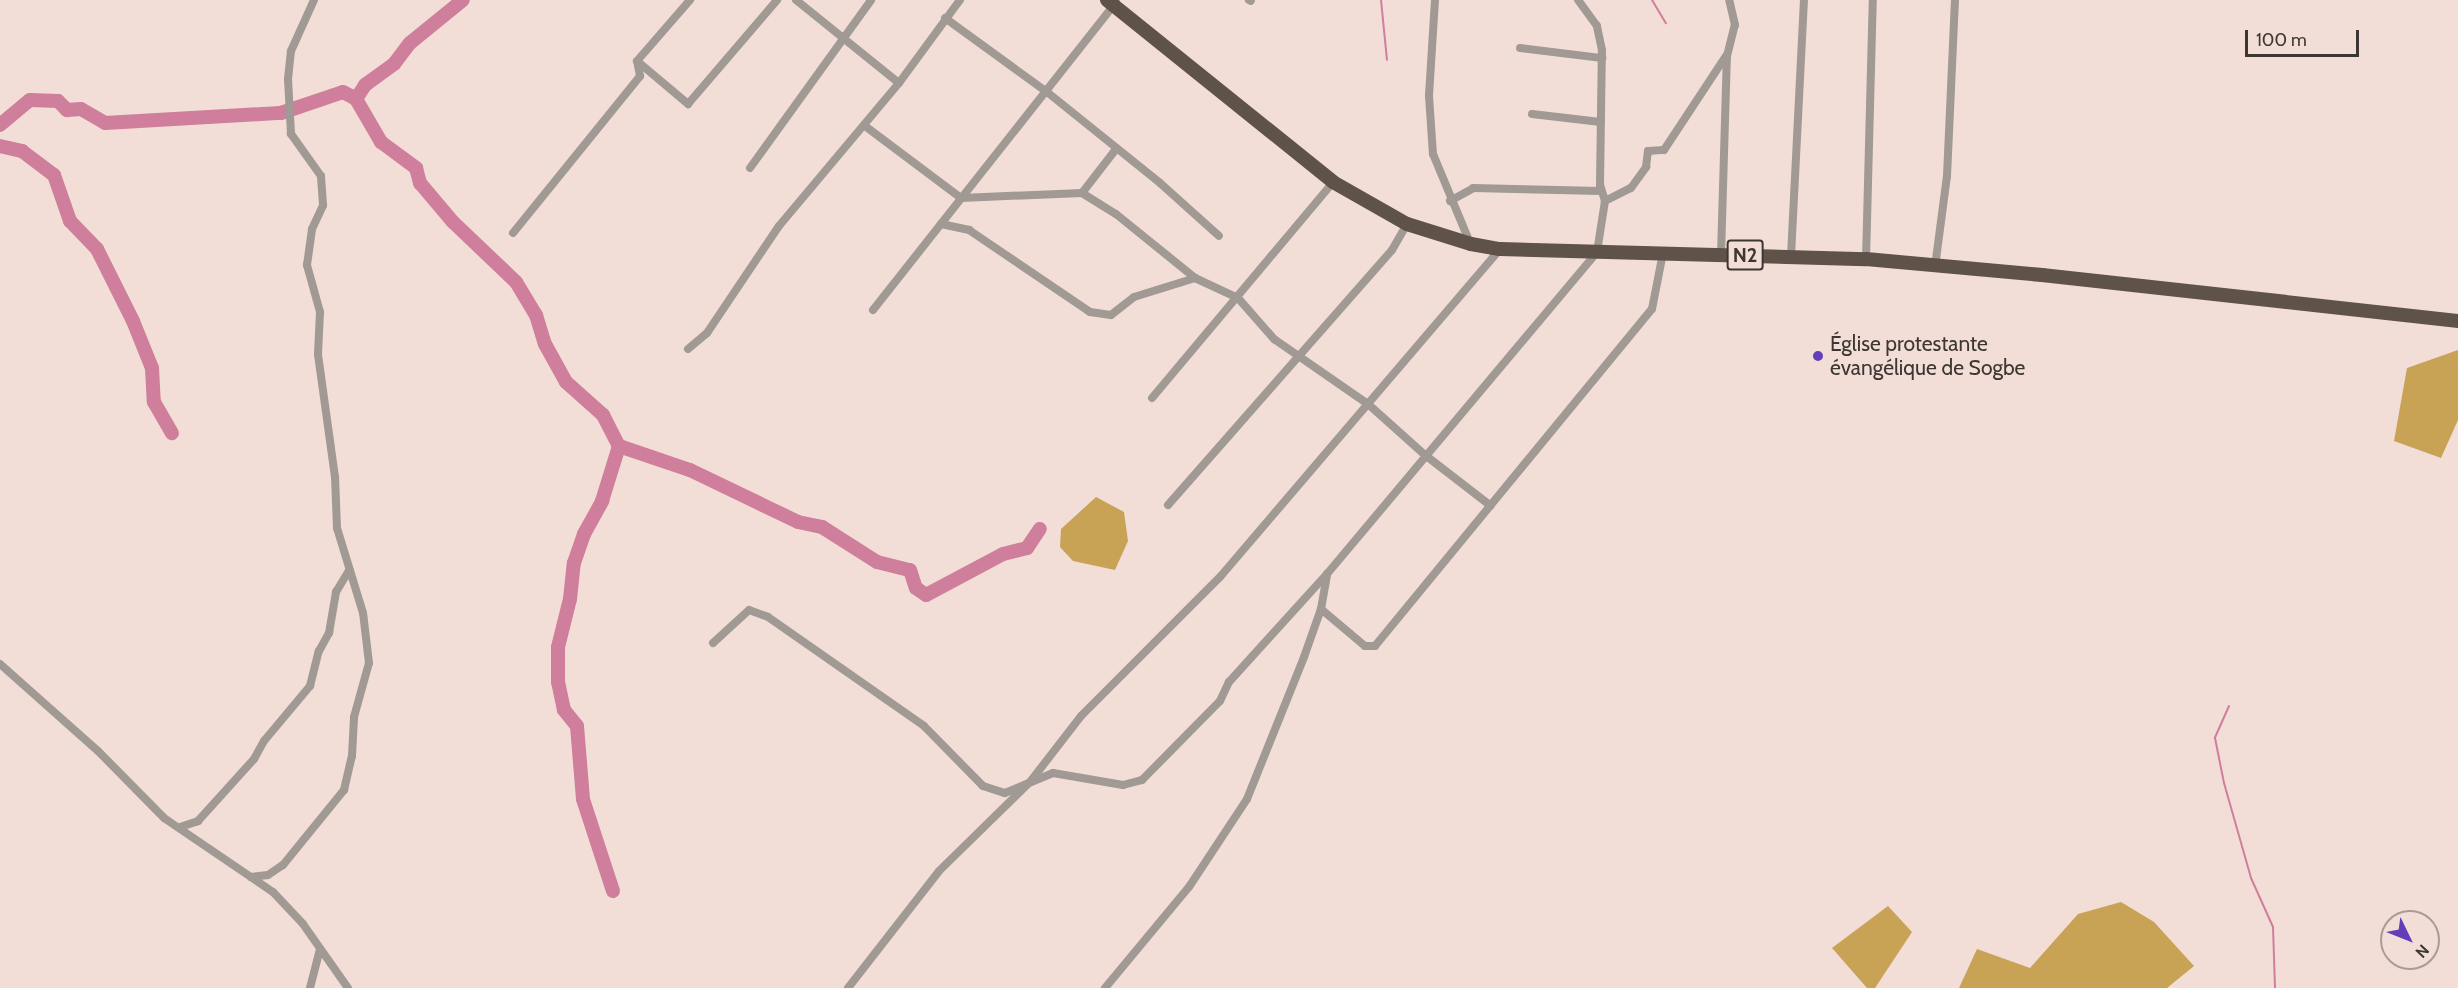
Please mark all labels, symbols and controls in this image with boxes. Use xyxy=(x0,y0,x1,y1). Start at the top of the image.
scale bar xyxy=(2248,18,2362,56)
text: 100 m xyxy=(2256,29,2307,51)
road number: N2 xyxy=(1726,238,1764,272)
place label: Église protestante évangélique de Sogbe xyxy=(1830,331,2025,381)
marker: Église protestante évangélique de Sogbe xyxy=(1811,349,1825,363)
north arrow xyxy=(2380,910,2440,970)
text: N xyxy=(2411,941,2433,962)

